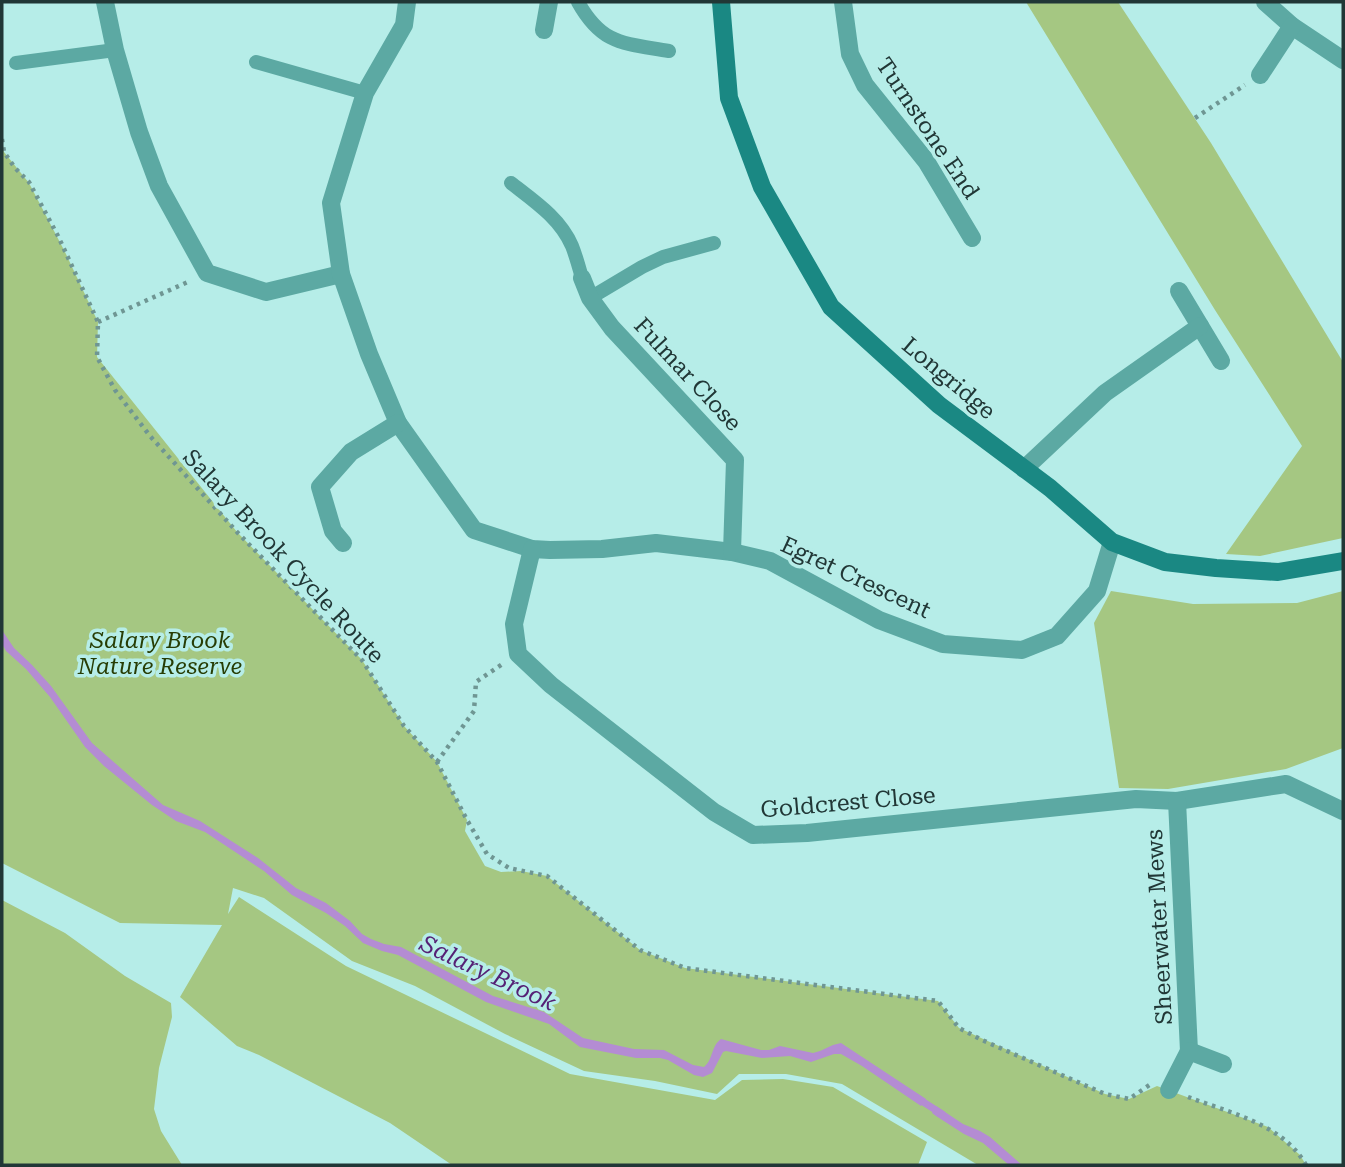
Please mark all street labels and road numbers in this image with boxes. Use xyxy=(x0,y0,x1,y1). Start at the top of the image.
street label: Turnstone End xyxy=(870,52,985,204)
street label: Fulmar Close xyxy=(628,312,747,437)
street label: Longridge xyxy=(897,332,1001,425)
street label: Salary Brook Cycle Route xyxy=(177,444,390,669)
street label: Egret Crescent xyxy=(777,531,935,624)
street label: Goldcrest Close xyxy=(759,781,937,824)
street label: Sheerwater Mews xyxy=(1141,829,1178,1025)

